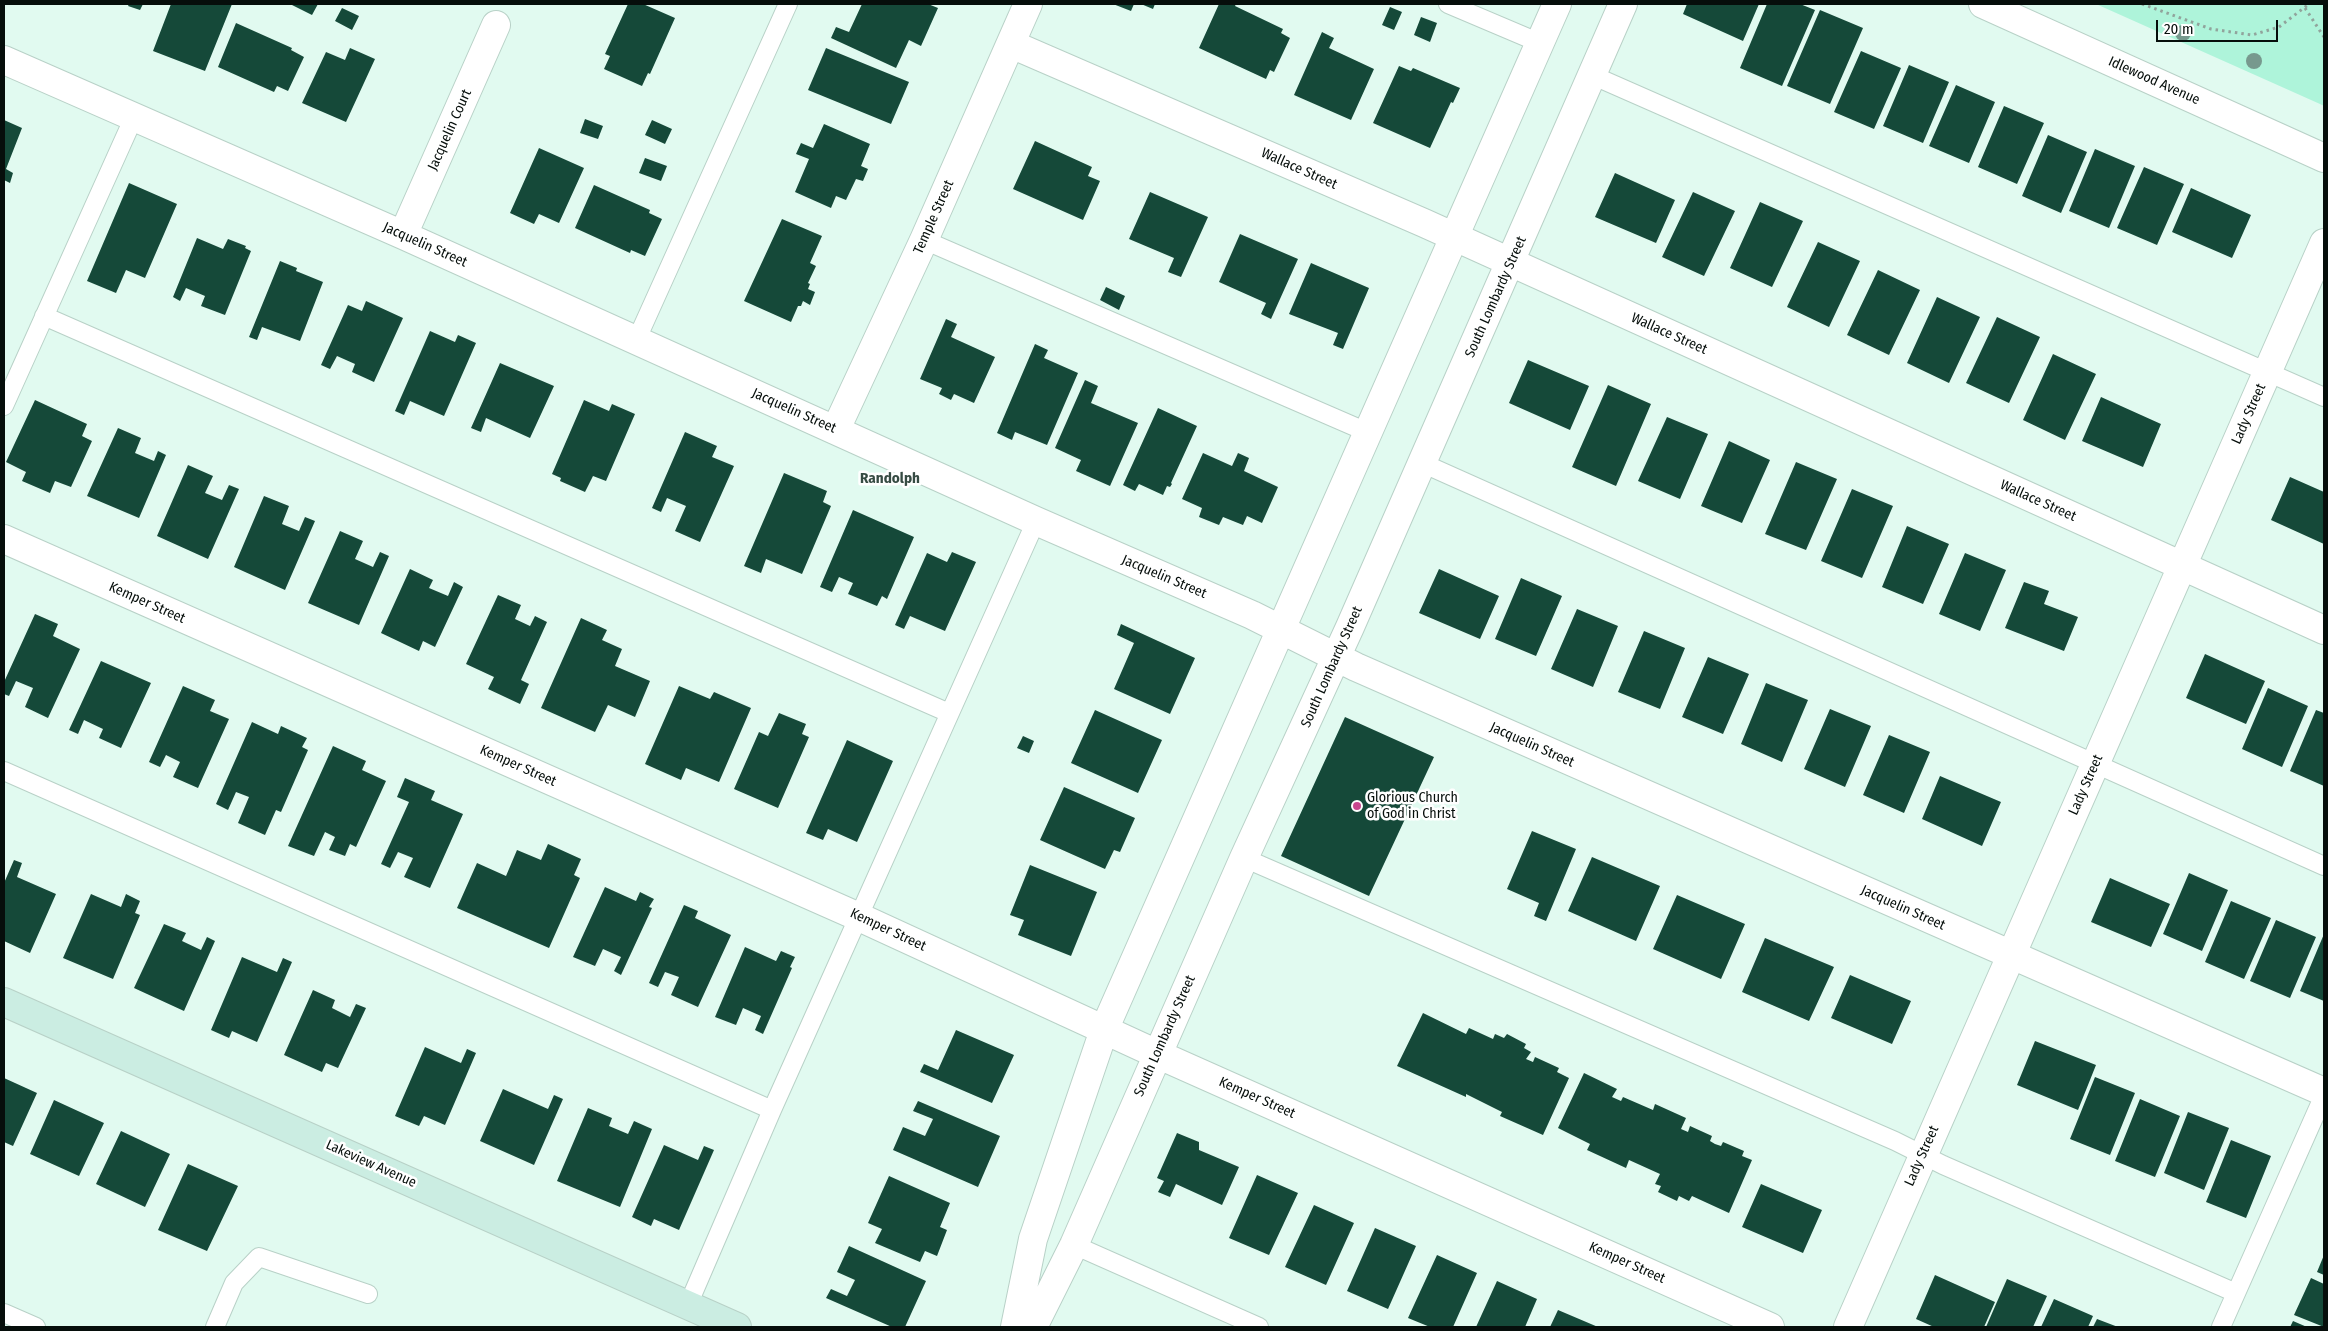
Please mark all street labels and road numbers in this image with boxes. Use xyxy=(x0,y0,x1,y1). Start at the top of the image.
street label: Idlewood Avenue xyxy=(2106,53,2202,109)
street label: Jacquelin Court xyxy=(425,87,475,173)
street label: Wallace Street xyxy=(1258,145,1340,193)
street label: Temple Street xyxy=(910,177,958,257)
street label: Jacquelin Street xyxy=(380,219,470,271)
street label: South Lombardy Street xyxy=(1462,234,1530,360)
street label: Wallace Street xyxy=(1628,310,1710,358)
street label: Lady Street xyxy=(2228,381,2270,447)
street label: Jacquelin Street xyxy=(749,385,839,437)
street label: Wallace Street xyxy=(1997,477,2079,525)
street label: Jacquelin Street xyxy=(1119,552,1209,602)
street label: Kemper Street xyxy=(106,579,188,627)
street label: South Lombardy Street xyxy=(1298,604,1366,730)
street label: Jacquelin Street xyxy=(1487,719,1577,771)
street label: Kemper Street xyxy=(477,742,559,790)
street label: Lady Street xyxy=(2065,752,2107,818)
street label: Jacquelin Street xyxy=(1858,882,1948,934)
street label: Kemper Street xyxy=(847,905,929,955)
street label: South Lombardy Street xyxy=(1131,973,1199,1099)
street label: Kemper Street xyxy=(1216,1074,1298,1122)
street label: Lady Street xyxy=(1901,1123,1943,1189)
street label: Lakeview Avenue xyxy=(323,1137,419,1191)
street label: Kemper Street xyxy=(1586,1239,1668,1287)

